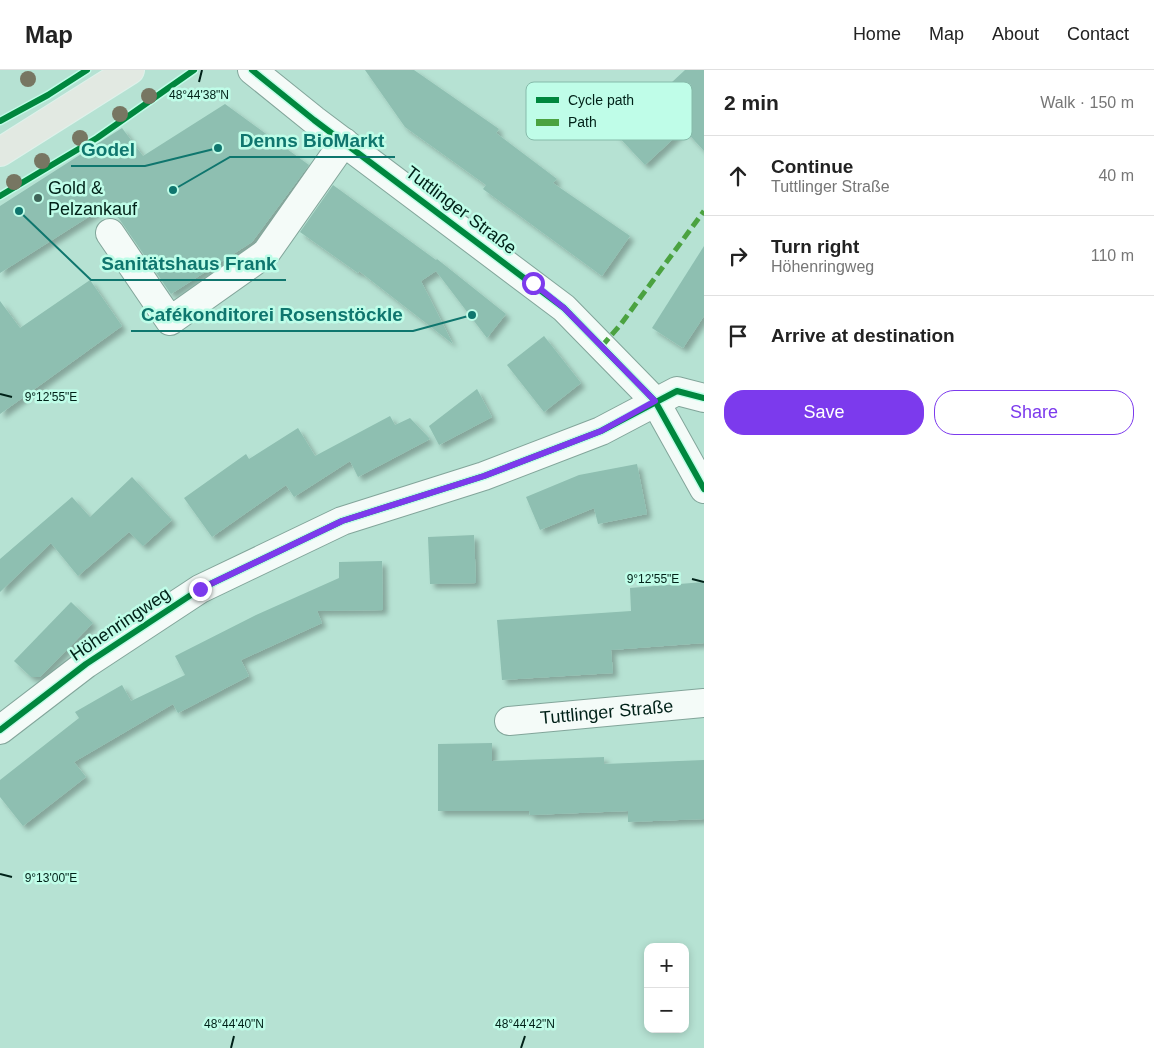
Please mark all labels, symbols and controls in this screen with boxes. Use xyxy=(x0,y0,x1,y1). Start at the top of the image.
text: Map xyxy=(25,21,73,48)
text: Home xyxy=(853,24,901,44)
text: Map xyxy=(929,24,964,44)
text: About xyxy=(992,24,1039,44)
text: Contact xyxy=(1067,24,1129,44)
legend xyxy=(526,82,692,140)
text: 48°44'38"N xyxy=(169,88,229,102)
text: 2 min xyxy=(724,91,779,114)
text: Cycle path xyxy=(568,92,634,108)
text: Walk · 150 m xyxy=(1040,94,1134,111)
text: Path xyxy=(568,114,597,130)
callout: Denns BioMarkt xyxy=(230,123,395,157)
text: Denns BioMarkt xyxy=(240,130,385,151)
callout: Godel xyxy=(71,132,145,166)
text: Godel xyxy=(81,139,135,160)
text: Continue xyxy=(771,156,853,177)
street label: Tuttlinger Straße xyxy=(402,162,520,258)
icon: ahead xyxy=(724,162,752,190)
text: 40 m xyxy=(1098,167,1134,184)
place label: Gold & Pelzankauf xyxy=(48,178,138,219)
text: Tuttlinger Straße xyxy=(771,178,890,195)
marker: Gold & Pelzankauf xyxy=(32,192,44,204)
text: Turn right xyxy=(771,236,859,257)
icon: right xyxy=(724,242,752,270)
callout: Sanitätshaus Frank xyxy=(91,246,286,280)
text: 110 m xyxy=(1091,247,1134,264)
text: Sanitätshaus Frank xyxy=(101,253,277,274)
text: Höhenringweg xyxy=(771,258,874,275)
route start xyxy=(522,272,545,295)
callout: Cafékonditorei Rosenstöckle xyxy=(131,297,413,331)
text: Cafékonditorei Rosenstöckle xyxy=(141,304,403,325)
icon: arrive xyxy=(724,322,752,350)
text: Arrive at destination xyxy=(771,325,955,346)
text: 9°12'55"E xyxy=(25,390,77,404)
button: Save xyxy=(724,390,924,435)
button: Share xyxy=(934,390,1134,435)
text: 9°12'55"E xyxy=(627,572,679,586)
route end xyxy=(189,578,212,601)
street label: Höhenringweg xyxy=(66,583,174,665)
street label: Tuttlinger Straße xyxy=(539,696,674,728)
text: 9°13'00"E xyxy=(25,871,77,885)
map controls xyxy=(644,943,689,1033)
button: + xyxy=(644,943,689,988)
button: − xyxy=(644,988,689,1033)
text: 48°44'40"N xyxy=(204,1017,264,1031)
text: 48°44'42"N xyxy=(495,1017,555,1031)

